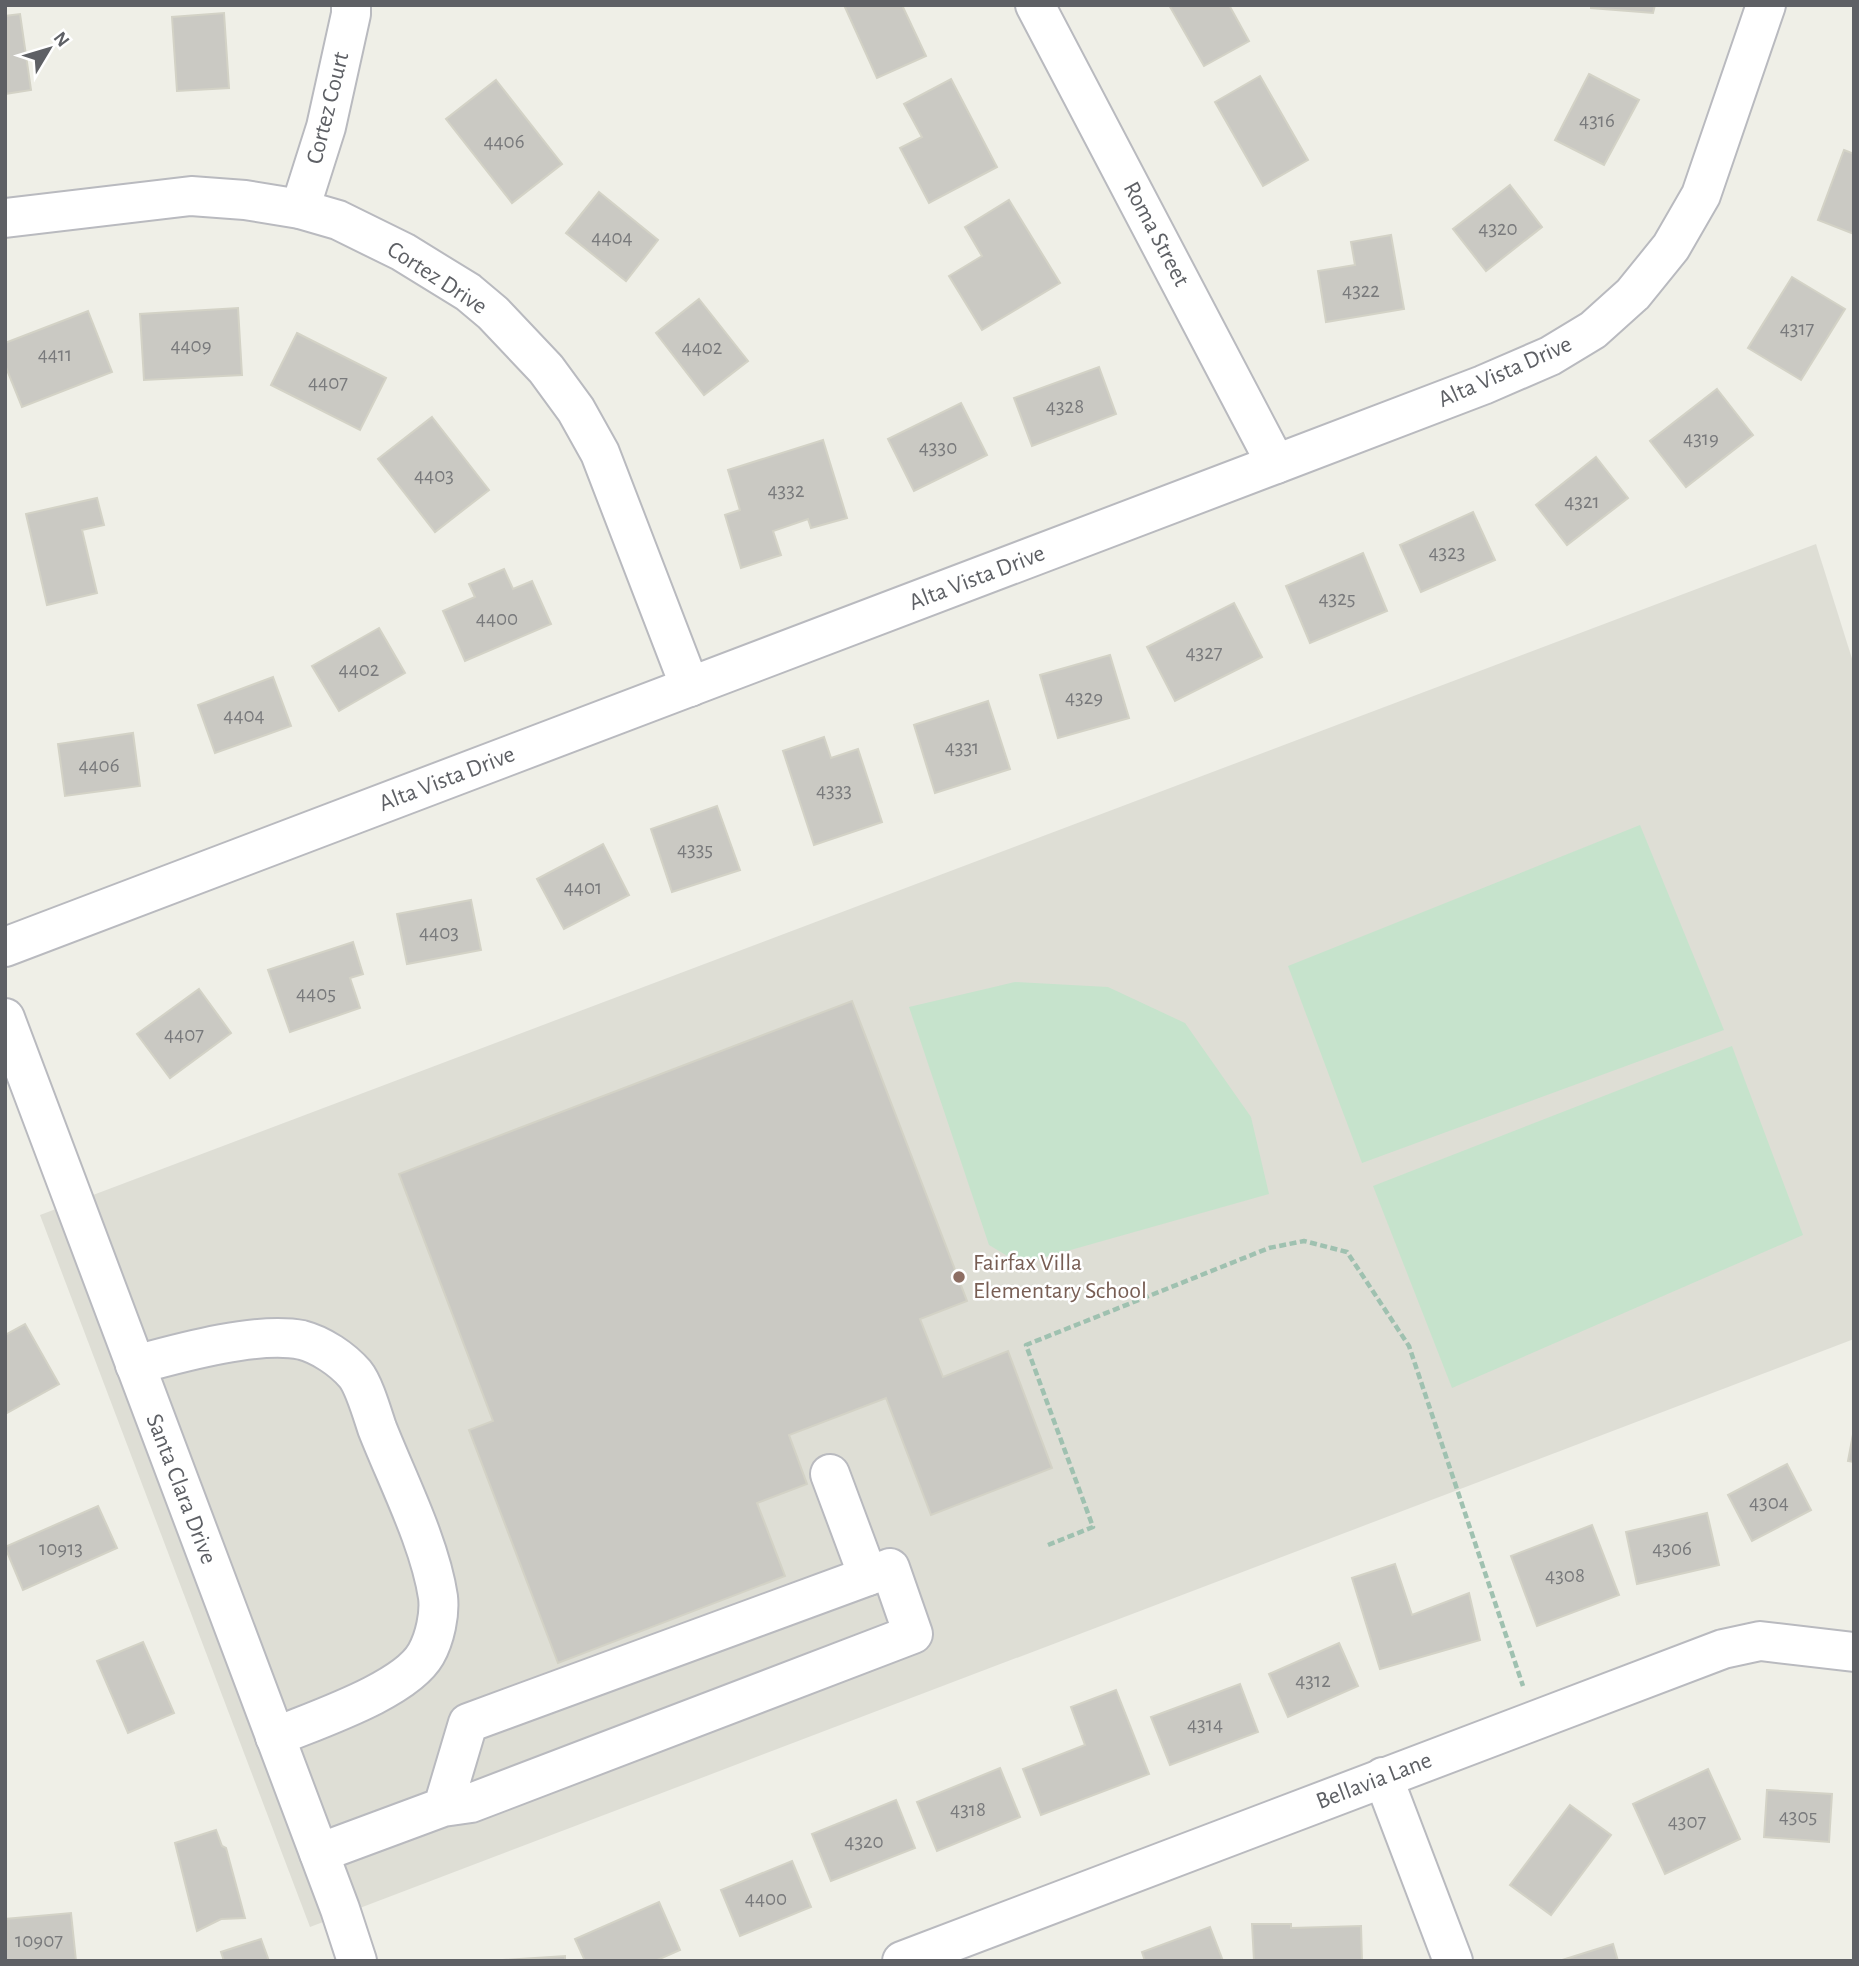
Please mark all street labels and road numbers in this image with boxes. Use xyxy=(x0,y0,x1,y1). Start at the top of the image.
street label: Cortez Court xyxy=(302,49,354,167)
street label: Roma Street xyxy=(1118,178,1194,291)
street label: Cortez Drive xyxy=(383,237,491,319)
street label: Alta Vista Drive xyxy=(1435,332,1575,412)
street label: Alta Vista Drive xyxy=(906,541,1048,615)
street label: Alta Vista Drive xyxy=(376,742,518,816)
street label: Santa Clara Drive xyxy=(141,1411,221,1567)
street label: Bellavia Lane xyxy=(1313,1748,1435,1814)

